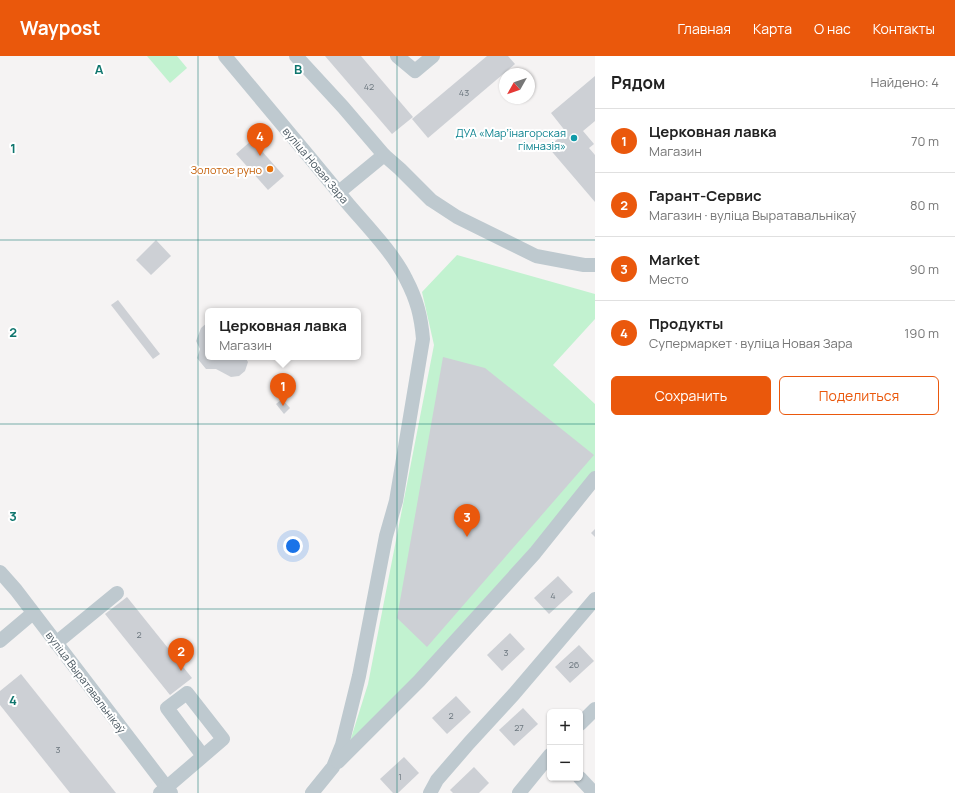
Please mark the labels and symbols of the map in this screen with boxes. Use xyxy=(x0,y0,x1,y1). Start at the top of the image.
text: A xyxy=(95,60,104,78)
text: B xyxy=(294,60,302,78)
north arrow xyxy=(499,68,535,104)
house number: 42 xyxy=(364,80,374,93)
house number: 43 xyxy=(459,86,469,99)
pin: 4 xyxy=(247,123,273,156)
street label: вуліца Новая Зара xyxy=(280,124,352,206)
place label: ДУА «Марʼінагорская гімназія» xyxy=(455,125,566,153)
marker: ДУА «Марʼінагорская гімназія» xyxy=(569,133,579,143)
text: 1 xyxy=(10,139,16,157)
place label: Золотое руно xyxy=(191,162,262,177)
marker: Золотое руно xyxy=(265,164,275,174)
text: 2 xyxy=(9,323,17,341)
pin: 1 xyxy=(270,373,296,406)
pin: 3 xyxy=(454,504,480,537)
text: 3 xyxy=(9,507,17,525)
your location xyxy=(283,536,303,556)
house number: 4 xyxy=(550,589,556,602)
street label: вуліца Выратавальнікаў xyxy=(43,628,129,736)
house number: 2 xyxy=(136,628,142,641)
pin: 2 xyxy=(168,638,194,671)
house number: 3 xyxy=(504,646,509,659)
house number: 26 xyxy=(569,658,580,671)
text: 4 xyxy=(9,691,17,709)
house number: 2 xyxy=(448,709,454,722)
house number: 27 xyxy=(514,721,524,734)
house number: 3 xyxy=(56,743,61,756)
house number: 1 xyxy=(398,770,402,783)

